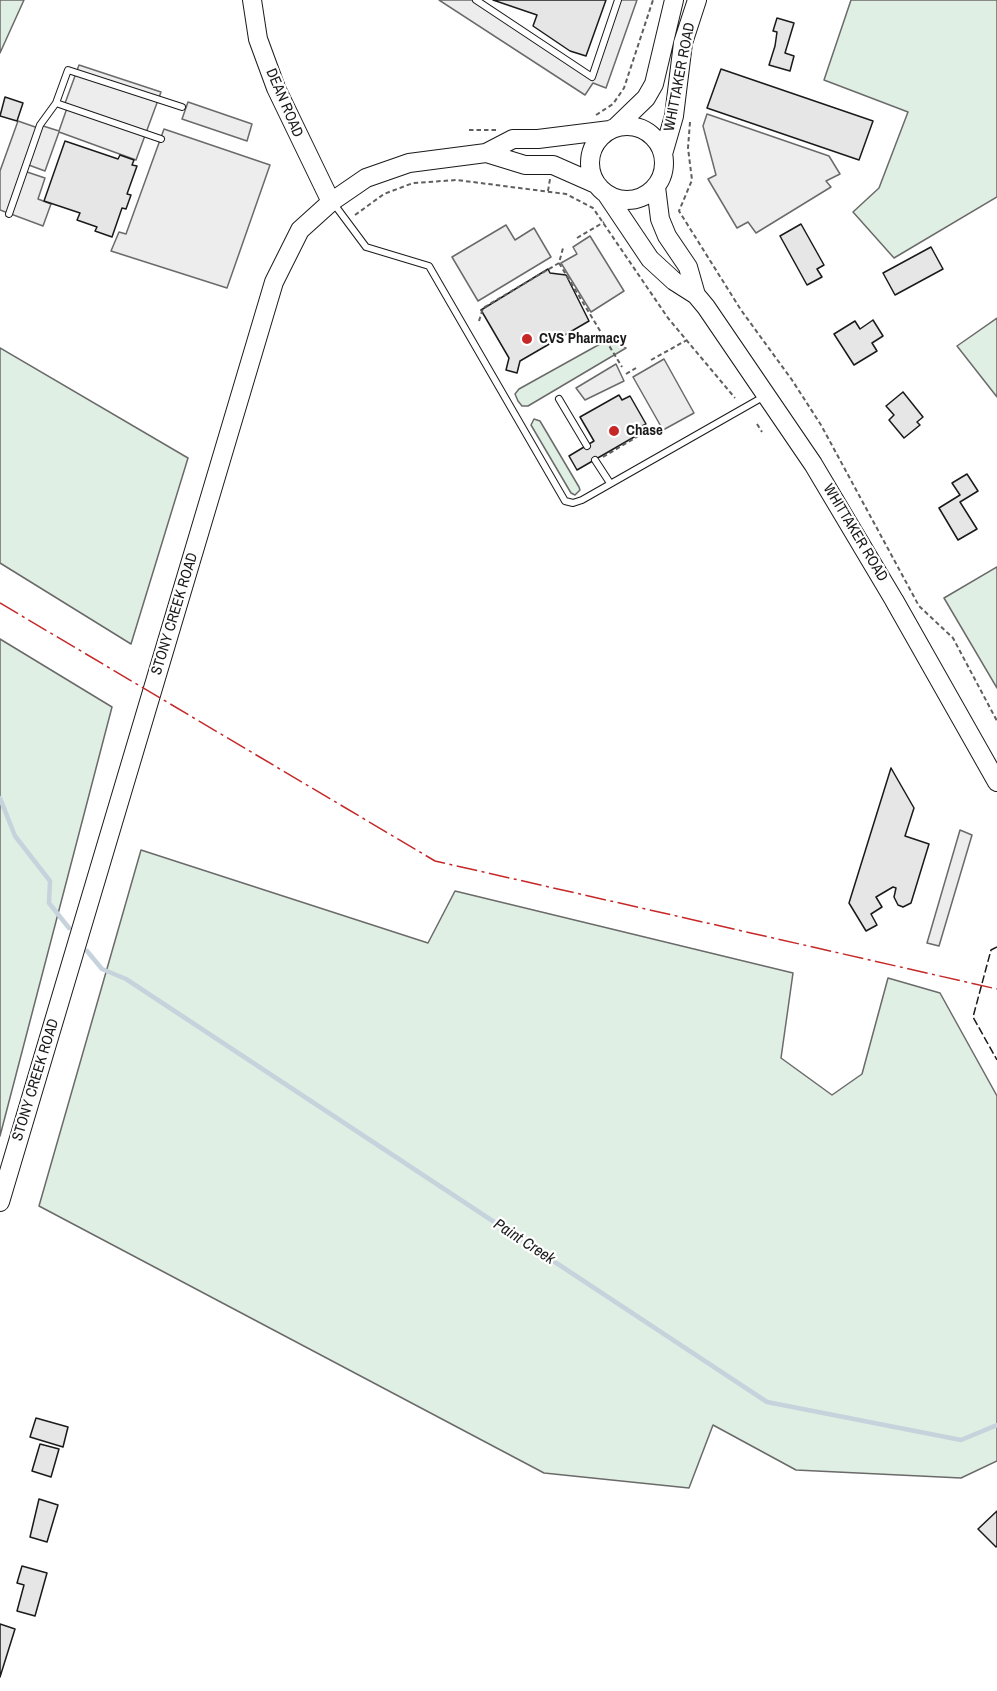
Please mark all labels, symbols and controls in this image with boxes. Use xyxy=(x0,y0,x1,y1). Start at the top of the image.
street label: WHITTAKER ROAD xyxy=(661,21,699,133)
street label: DEAN ROAD xyxy=(261,66,307,140)
place label: CVS Pharmacy xyxy=(539,330,627,348)
marker: CVS Pharmacy xyxy=(520,332,534,346)
place label: Chase xyxy=(626,422,663,440)
marker: Chase xyxy=(607,424,621,438)
street label: WHITTAKER ROAD xyxy=(819,481,891,585)
street label: STONY CREEK ROAD xyxy=(148,551,202,677)
street label: STONY CREEK ROAD xyxy=(9,1017,63,1143)
water label: Paint Creek xyxy=(490,1215,558,1269)

